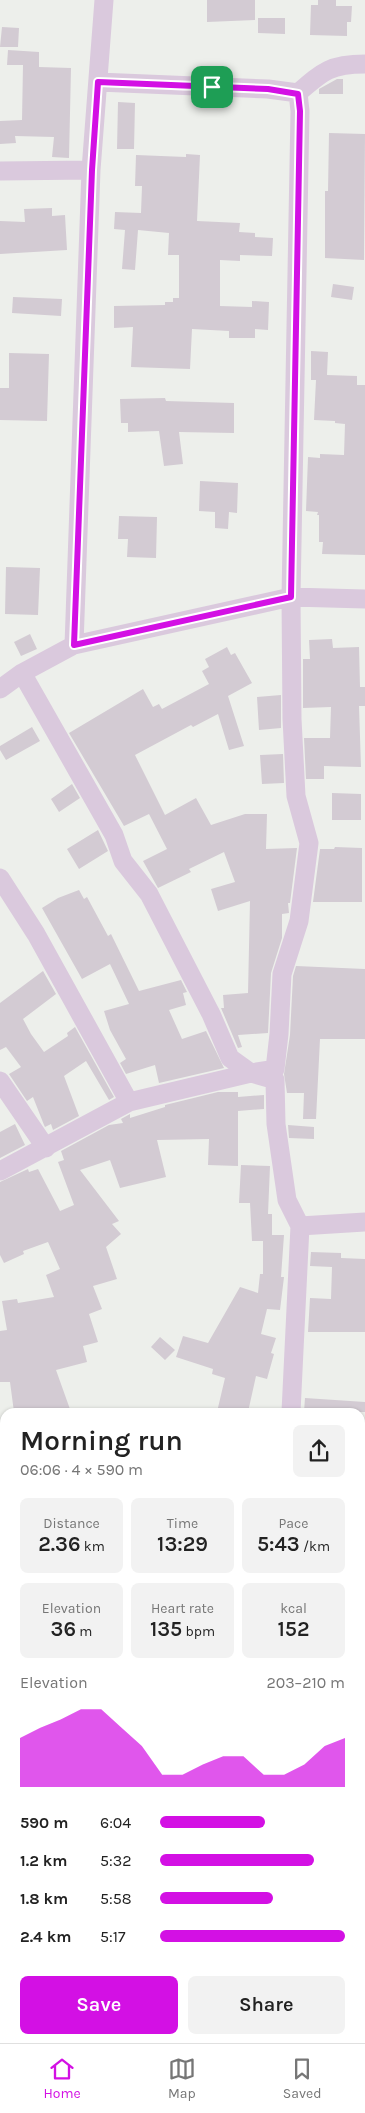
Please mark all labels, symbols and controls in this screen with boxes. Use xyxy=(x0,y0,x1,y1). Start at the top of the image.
pin xyxy=(191,66,233,108)
icon: arrive xyxy=(198,73,226,101)
text: Morning run xyxy=(20,1424,183,1457)
button: share xyxy=(293,1425,345,1477)
text: 06:06 · 4 × 590 m xyxy=(20,1460,143,1479)
text: Distance xyxy=(43,1515,100,1532)
text: Time xyxy=(167,1515,198,1532)
text: Pace xyxy=(279,1515,308,1532)
text: 2.36 xyxy=(38,1532,80,1556)
text: 13:29 xyxy=(157,1532,208,1556)
text: 5:43 xyxy=(257,1532,300,1556)
text: km xyxy=(80,1538,105,1555)
text: /km xyxy=(300,1538,330,1555)
text: Elevation xyxy=(42,1600,101,1617)
text: Heart rate xyxy=(151,1600,214,1617)
text: kcal xyxy=(280,1600,307,1617)
text: 36 xyxy=(51,1617,76,1641)
text: 135 xyxy=(150,1617,182,1641)
text: 152 xyxy=(277,1617,310,1641)
text: m xyxy=(76,1623,92,1640)
text: bpm xyxy=(182,1623,215,1640)
text: Elevation xyxy=(20,1673,88,1692)
text: 203–210 m xyxy=(266,1673,345,1692)
text: 590 m xyxy=(20,1813,68,1832)
text: 6:04 xyxy=(100,1813,131,1832)
text: 1.2 km xyxy=(20,1851,68,1870)
text: 5:32 xyxy=(100,1851,131,1870)
text: 1.8 km xyxy=(20,1889,68,1908)
text: 5:58 xyxy=(100,1889,132,1908)
text: 2.4 km xyxy=(20,1927,71,1946)
text: 5:17 xyxy=(100,1927,126,1946)
button: Save xyxy=(20,1976,178,2034)
button: Share xyxy=(188,1976,345,2034)
tab: Home xyxy=(44,2055,81,2102)
tab: Map xyxy=(168,2055,196,2102)
tab: Saved xyxy=(283,2055,322,2102)

